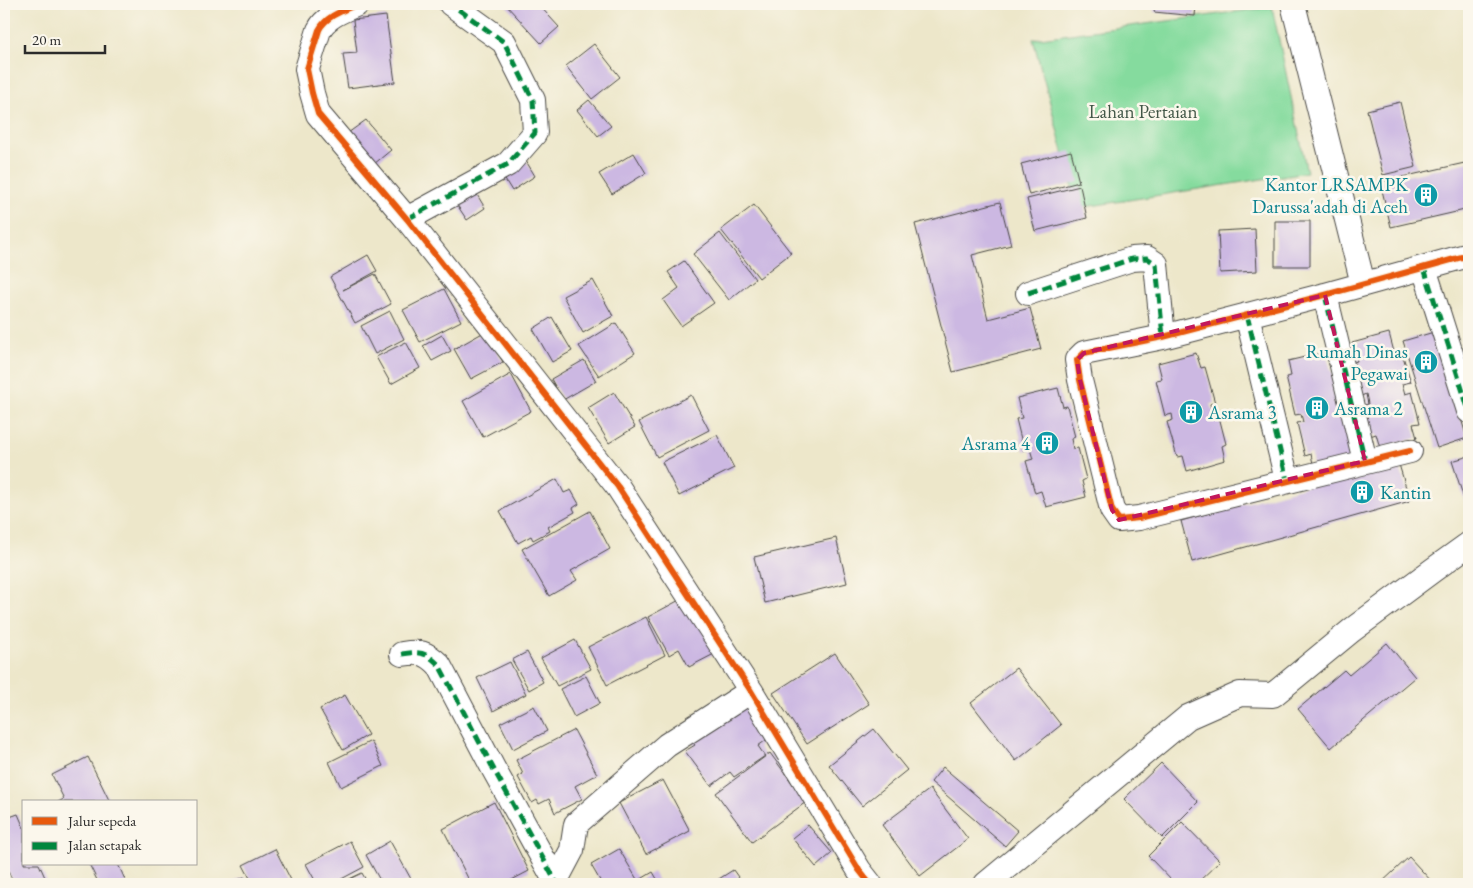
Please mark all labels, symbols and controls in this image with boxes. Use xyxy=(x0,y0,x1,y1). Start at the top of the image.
scale bar xyxy=(25,22,105,54)
text: 20 m xyxy=(32,30,61,49)
park label: Lahan Pertaian xyxy=(1089,99,1197,124)
place label: Kantor LRSAMPK Darussa'adah di Aceh xyxy=(1252,172,1409,219)
building icon: Kantor LRSAMPK Darussa'adah di Aceh xyxy=(1413,182,1439,208)
place label: Rumah Dinas Pegawai xyxy=(1306,339,1408,386)
building icon: Rumah Dinas Pegawai xyxy=(1413,349,1439,375)
building icon: Asrama 2 xyxy=(1304,395,1330,421)
place label: Asrama 2 xyxy=(1333,396,1403,421)
building icon: Asrama 3 xyxy=(1178,399,1204,425)
place label: Asrama 3 xyxy=(1207,400,1277,425)
building icon: Asrama 4 xyxy=(1034,430,1060,456)
place label: Asrama 4 xyxy=(961,431,1031,456)
building icon: Kantin xyxy=(1349,479,1375,505)
place label: Kantin xyxy=(1380,480,1431,505)
legend xyxy=(22,800,198,866)
text: Jalur sepeda xyxy=(66,811,136,830)
text: Jalan setapak xyxy=(66,835,142,854)

